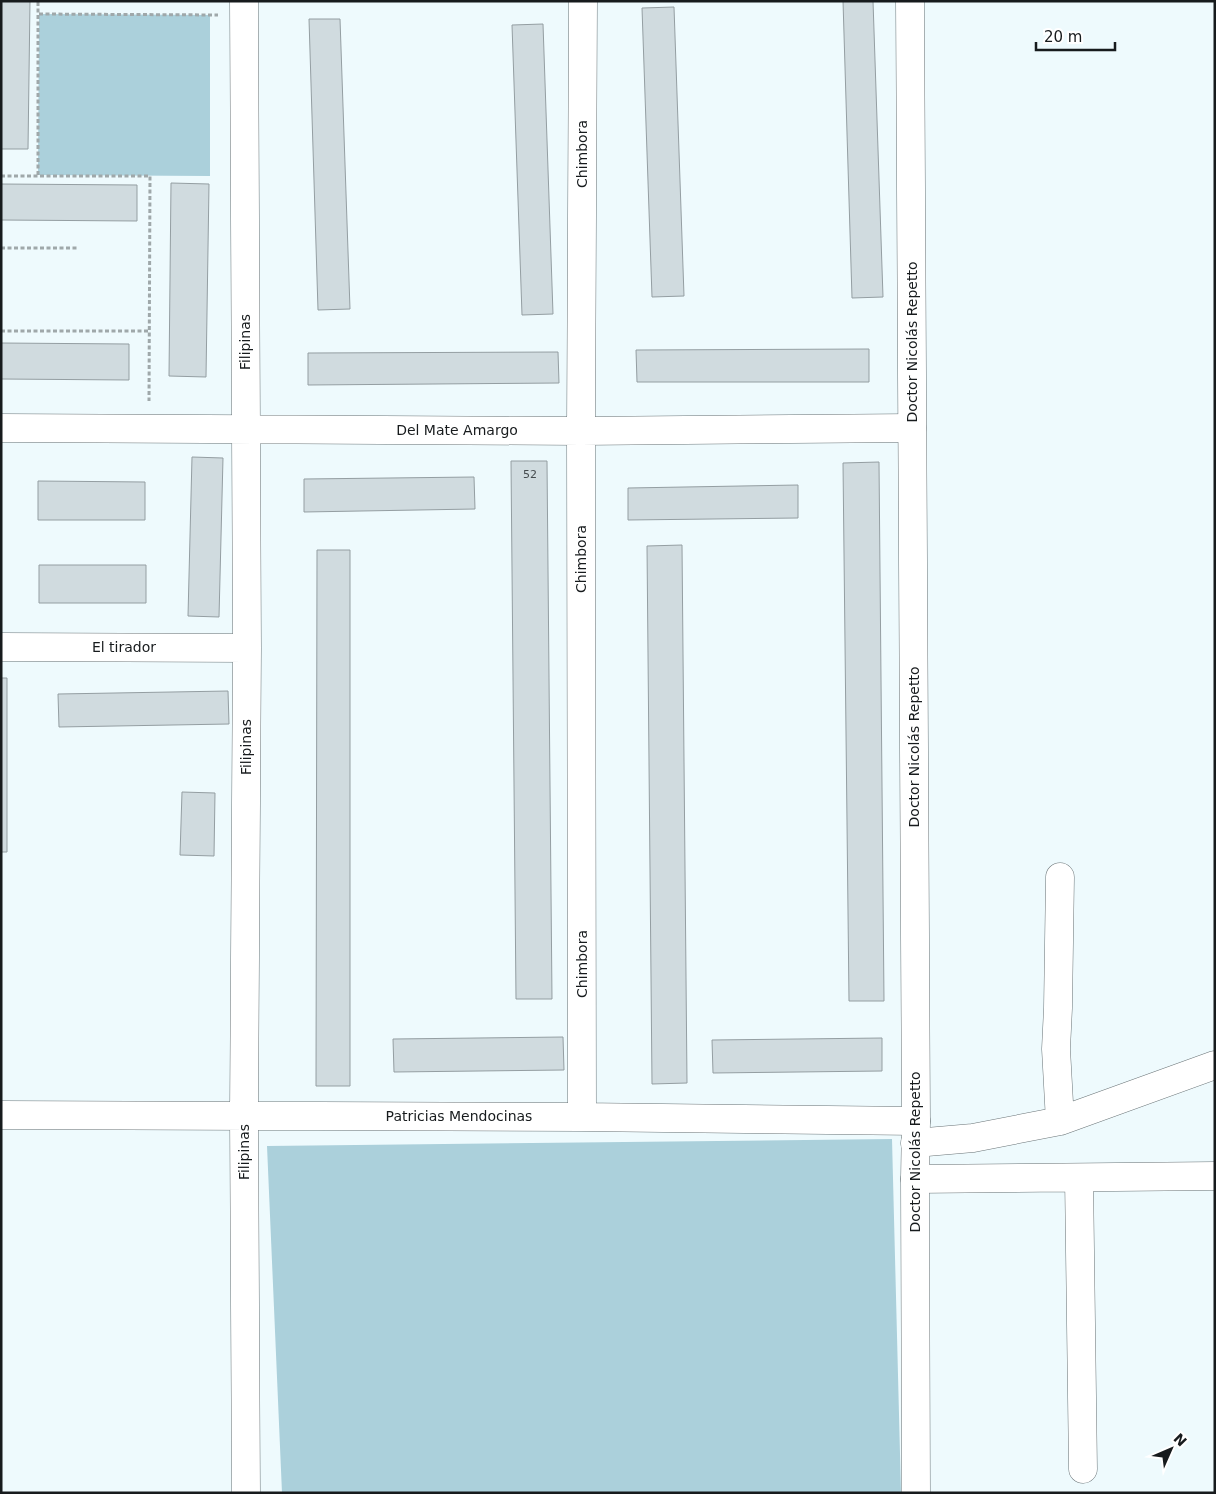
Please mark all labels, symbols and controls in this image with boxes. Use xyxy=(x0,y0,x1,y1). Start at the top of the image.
scale bar xyxy=(1036,20,1115,52)
text: 20 m xyxy=(1044,28,1082,46)
street label: Chimbora xyxy=(574,120,590,188)
street label: Doctor Nicolás Repetto xyxy=(904,262,920,422)
street label: Filipinas xyxy=(237,314,253,370)
street label: Del Mate Amargo xyxy=(396,422,518,438)
house number: 52 xyxy=(523,468,537,481)
street label: Chimbora xyxy=(573,525,589,593)
street label: El tirador xyxy=(92,639,156,655)
street label: Doctor Nicolás Repetto xyxy=(906,667,922,827)
street label: Filipinas xyxy=(238,719,254,775)
street label: Chimbora xyxy=(574,930,590,998)
street label: Doctor Nicolás Repetto xyxy=(907,1072,923,1232)
street label: Patricias Mendocinas xyxy=(386,1108,532,1124)
street label: Filipinas xyxy=(236,1124,252,1180)
north arrow xyxy=(1146,1424,1196,1474)
text: N xyxy=(1170,1430,1190,1450)

